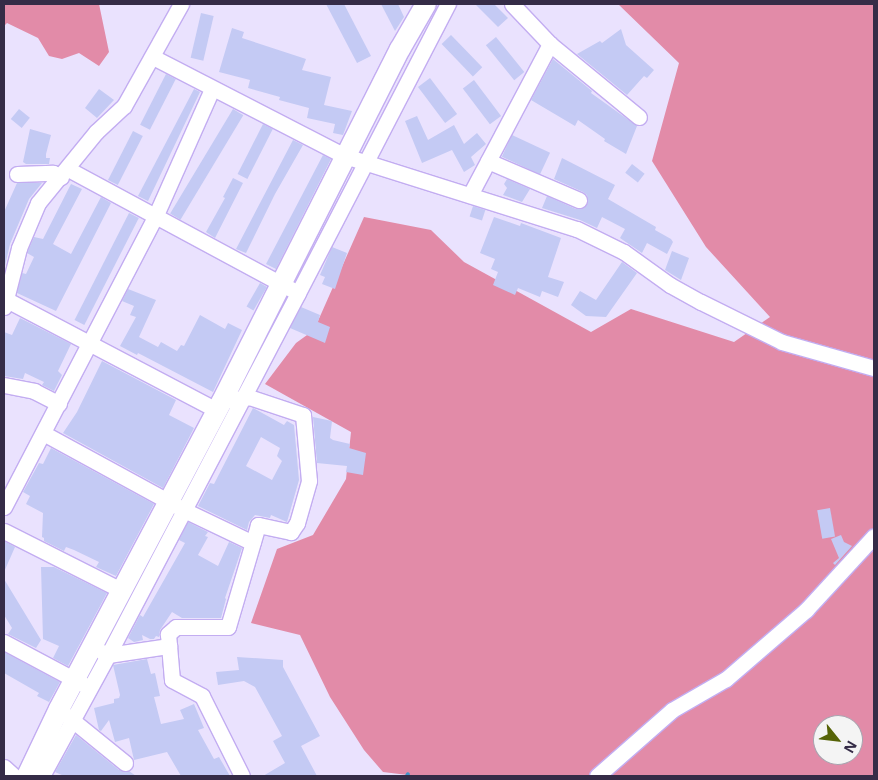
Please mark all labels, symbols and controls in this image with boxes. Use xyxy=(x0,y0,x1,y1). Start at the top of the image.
north arrow xyxy=(813,715,863,765)
text: N xyxy=(840,737,862,757)

